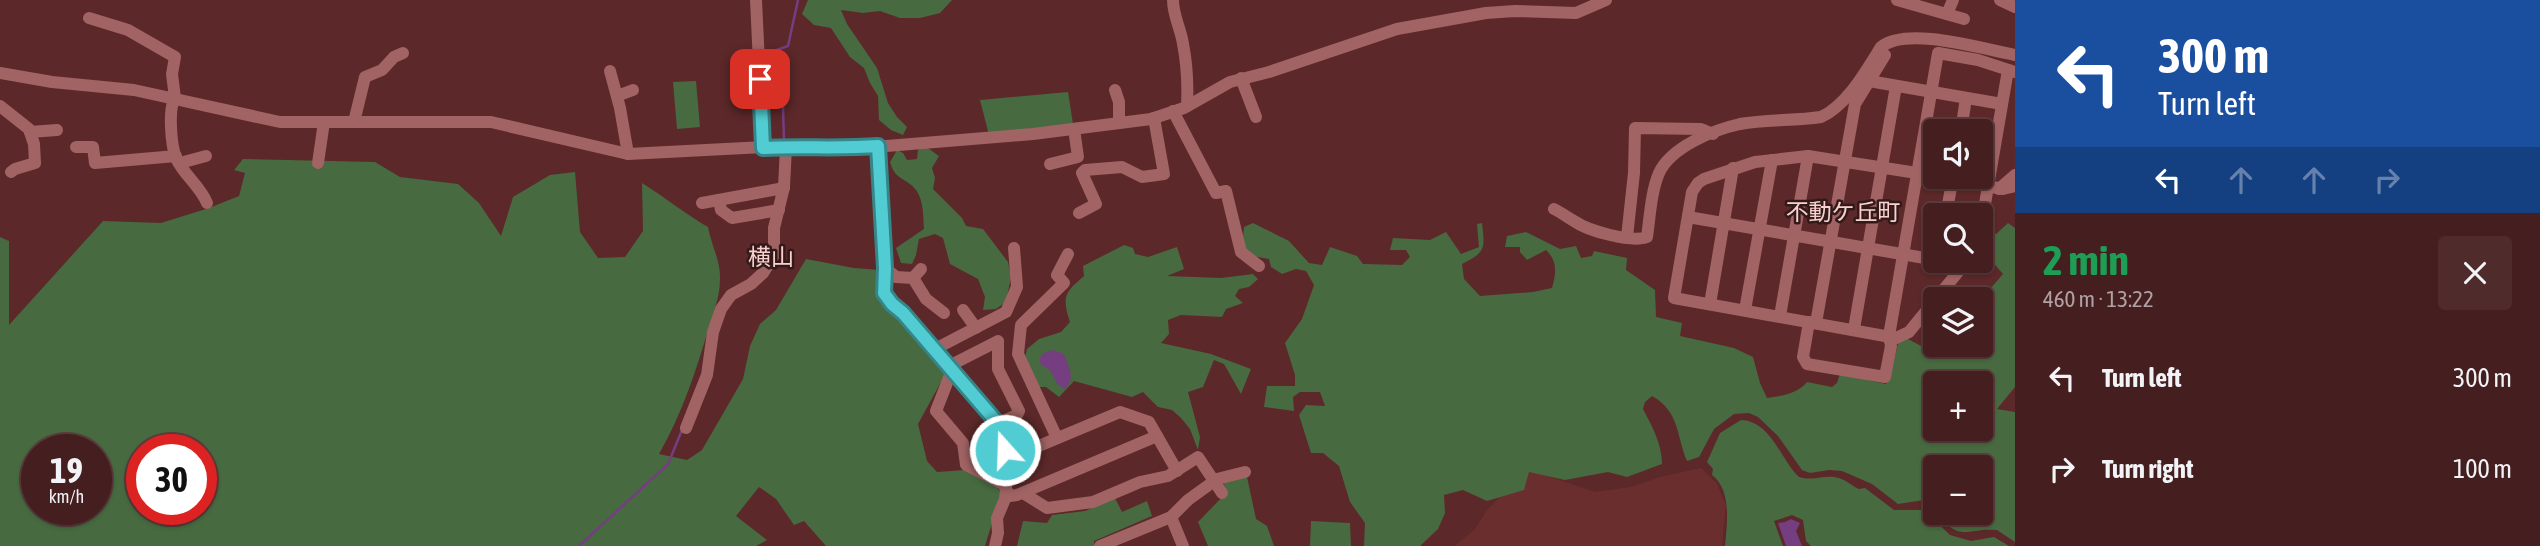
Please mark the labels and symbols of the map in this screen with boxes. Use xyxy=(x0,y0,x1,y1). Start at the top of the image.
pin xyxy=(730,49,790,109)
district label: 不動ケ丘町 xyxy=(1786,199,1901,225)
district label: 横山 xyxy=(748,244,794,270)
position arrow xyxy=(968,413,1042,487)
speed limit sign: 30 xyxy=(126,434,217,525)

